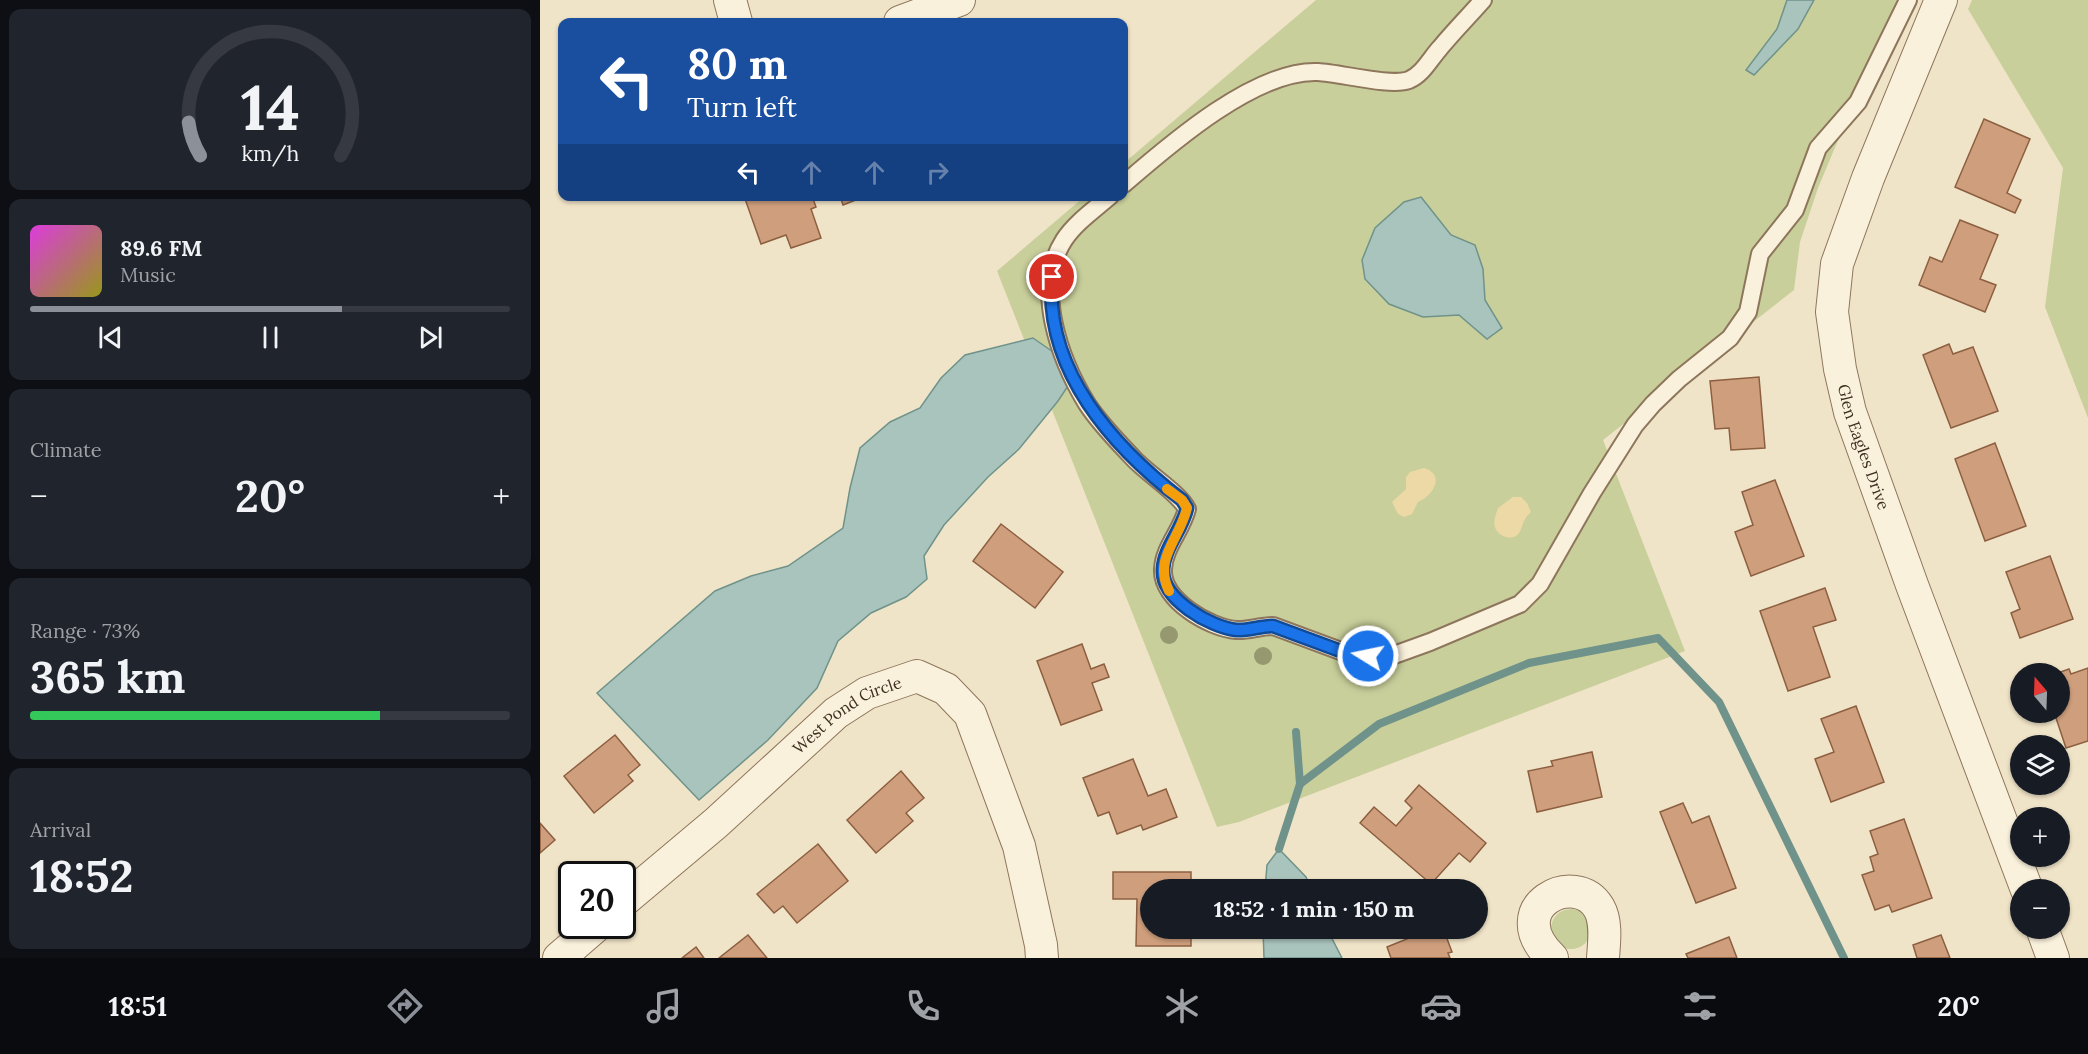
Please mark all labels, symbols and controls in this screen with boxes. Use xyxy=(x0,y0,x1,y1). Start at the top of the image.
text: 80 m xyxy=(687,37,787,91)
icon: left xyxy=(588,42,666,120)
text: 14 xyxy=(240,68,300,148)
text: Turn left xyxy=(687,90,797,124)
text: km/h xyxy=(241,140,299,168)
icon: left xyxy=(732,156,765,189)
icon: ahead xyxy=(795,156,828,189)
icon: ahead xyxy=(858,156,891,189)
icon: right xyxy=(921,156,954,189)
text: 89.6 FM xyxy=(120,234,202,262)
pin xyxy=(1026,251,1077,302)
icon: arrive xyxy=(1035,260,1068,293)
text: Music xyxy=(120,262,176,287)
icon: previous xyxy=(94,321,127,354)
icon: pause xyxy=(254,321,287,354)
icon: next xyxy=(414,321,447,354)
street label: Glen Eagles Drive xyxy=(1834,382,1894,513)
text: Climate xyxy=(30,437,102,462)
text: 20° xyxy=(235,467,305,524)
text: − xyxy=(30,475,48,517)
text: + xyxy=(492,475,510,517)
text: Range · 73% xyxy=(30,618,140,643)
position arrow xyxy=(1336,624,1400,688)
text: 365 km xyxy=(30,648,185,705)
north arrow xyxy=(2010,663,2070,723)
map controls xyxy=(2010,663,2070,939)
street label: West Pond Circle xyxy=(788,672,904,758)
button: layers xyxy=(2010,735,2070,795)
button: + xyxy=(2010,807,2070,867)
text: Arrival xyxy=(30,817,91,842)
text: 18:52 xyxy=(30,847,134,904)
speed limit sign: 20 xyxy=(558,861,636,939)
button: − xyxy=(2010,879,2070,939)
text: 18:52 · 1 min · 150 m xyxy=(1214,895,1414,923)
icon: directions xyxy=(384,985,426,1027)
icon: music xyxy=(643,985,685,1027)
icon: phone xyxy=(902,985,944,1027)
icon: climate xyxy=(1161,985,1203,1027)
icon: car xyxy=(1420,985,1462,1027)
icon: filters xyxy=(1679,985,1721,1027)
text: 18:51 xyxy=(108,989,167,1023)
text: 20° xyxy=(1938,989,1980,1023)

